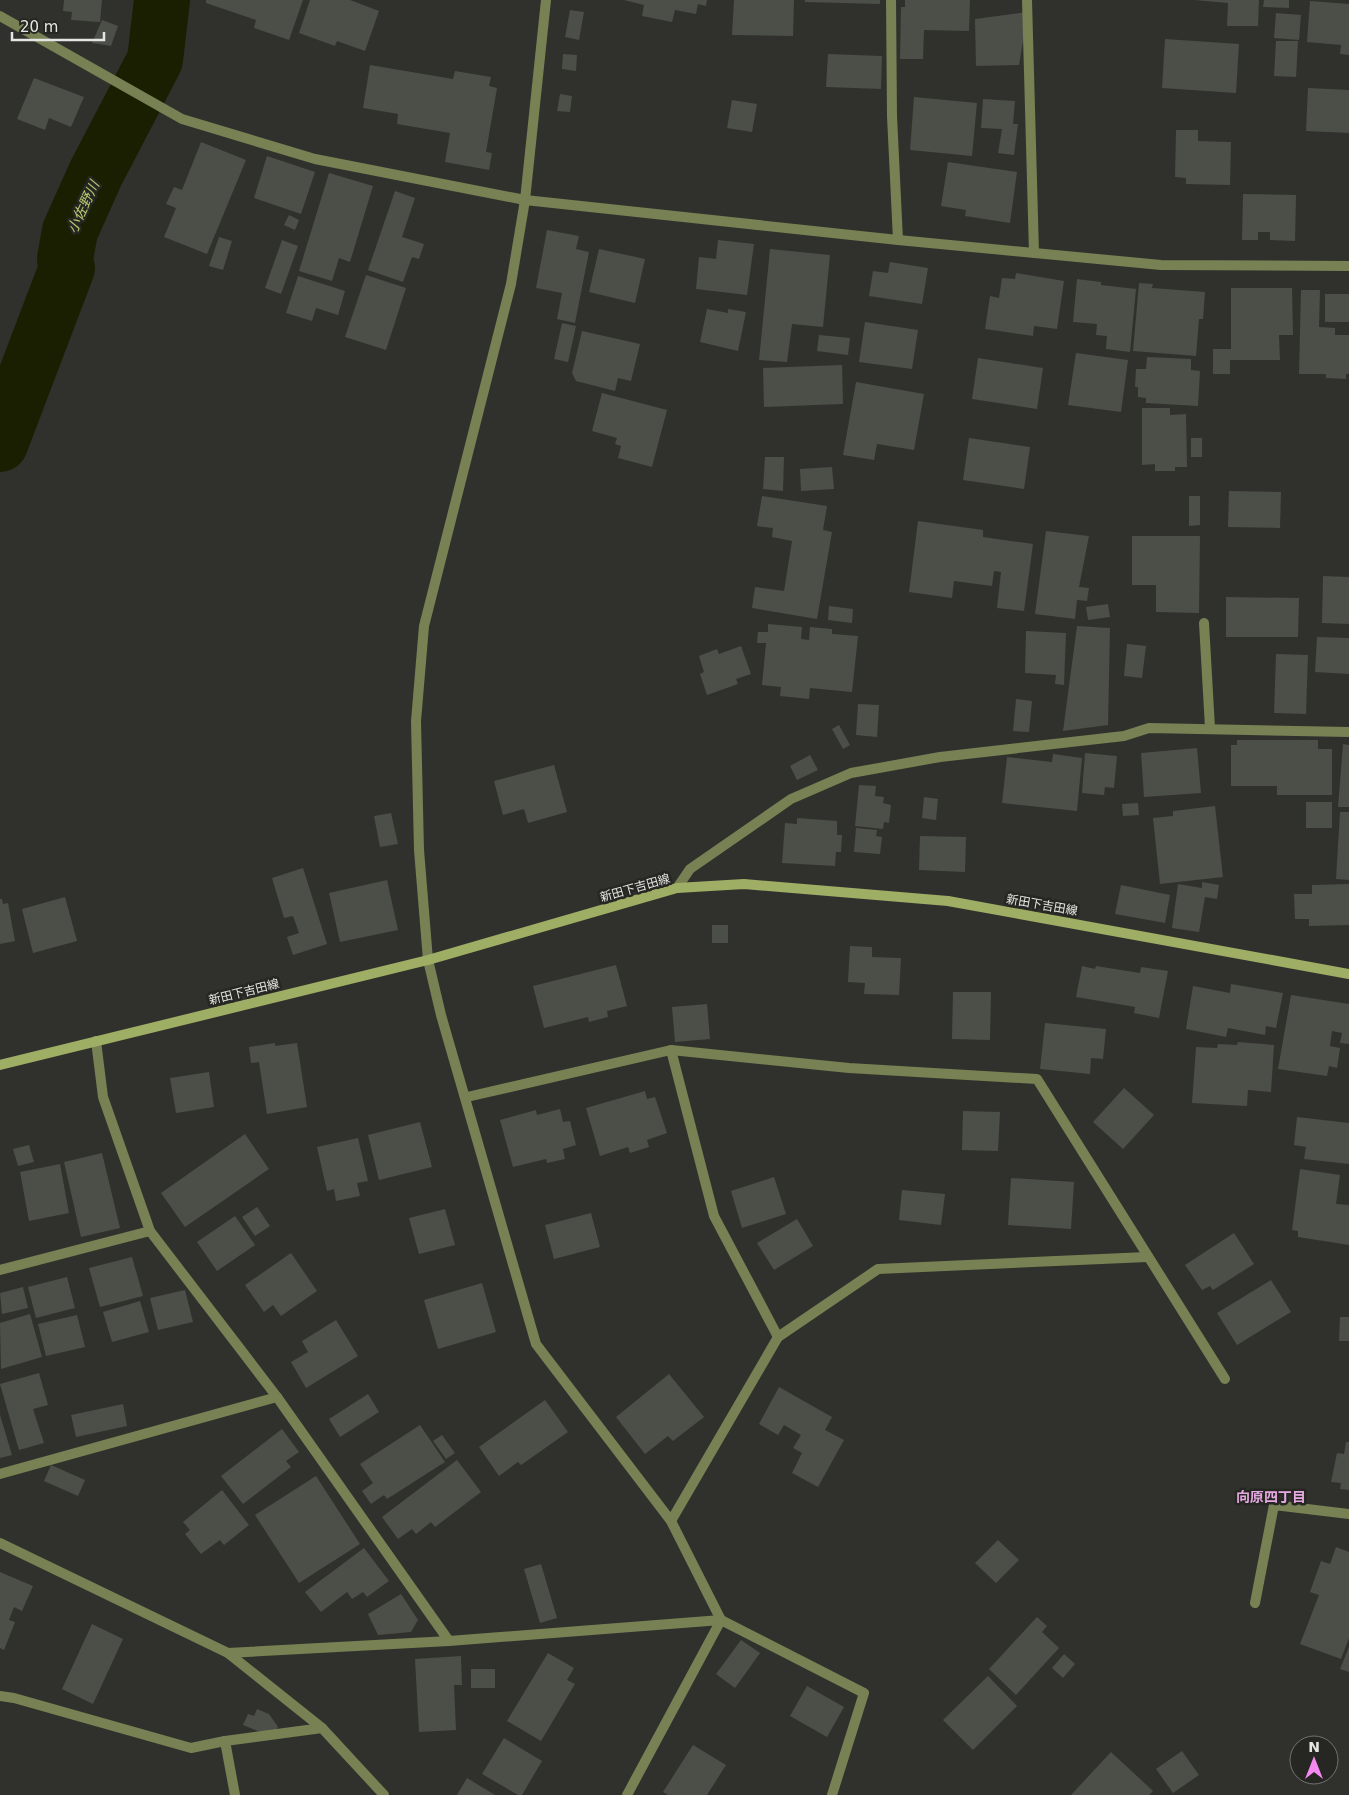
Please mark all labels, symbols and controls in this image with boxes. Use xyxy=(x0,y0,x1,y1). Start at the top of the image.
scale bar xyxy=(12,10,105,42)
text: 20 m xyxy=(20,18,58,36)
water label: 小佐野川 xyxy=(64,176,103,236)
street label: 新田下吉田線 xyxy=(598,871,672,905)
street label: 新田下吉田線 xyxy=(1005,892,1079,918)
street label: 新田下吉田線 xyxy=(207,976,281,1008)
district label: 向原四丁目 xyxy=(1236,1489,1306,1505)
north arrow xyxy=(1289,1735,1339,1785)
text: N xyxy=(1308,1739,1320,1755)

